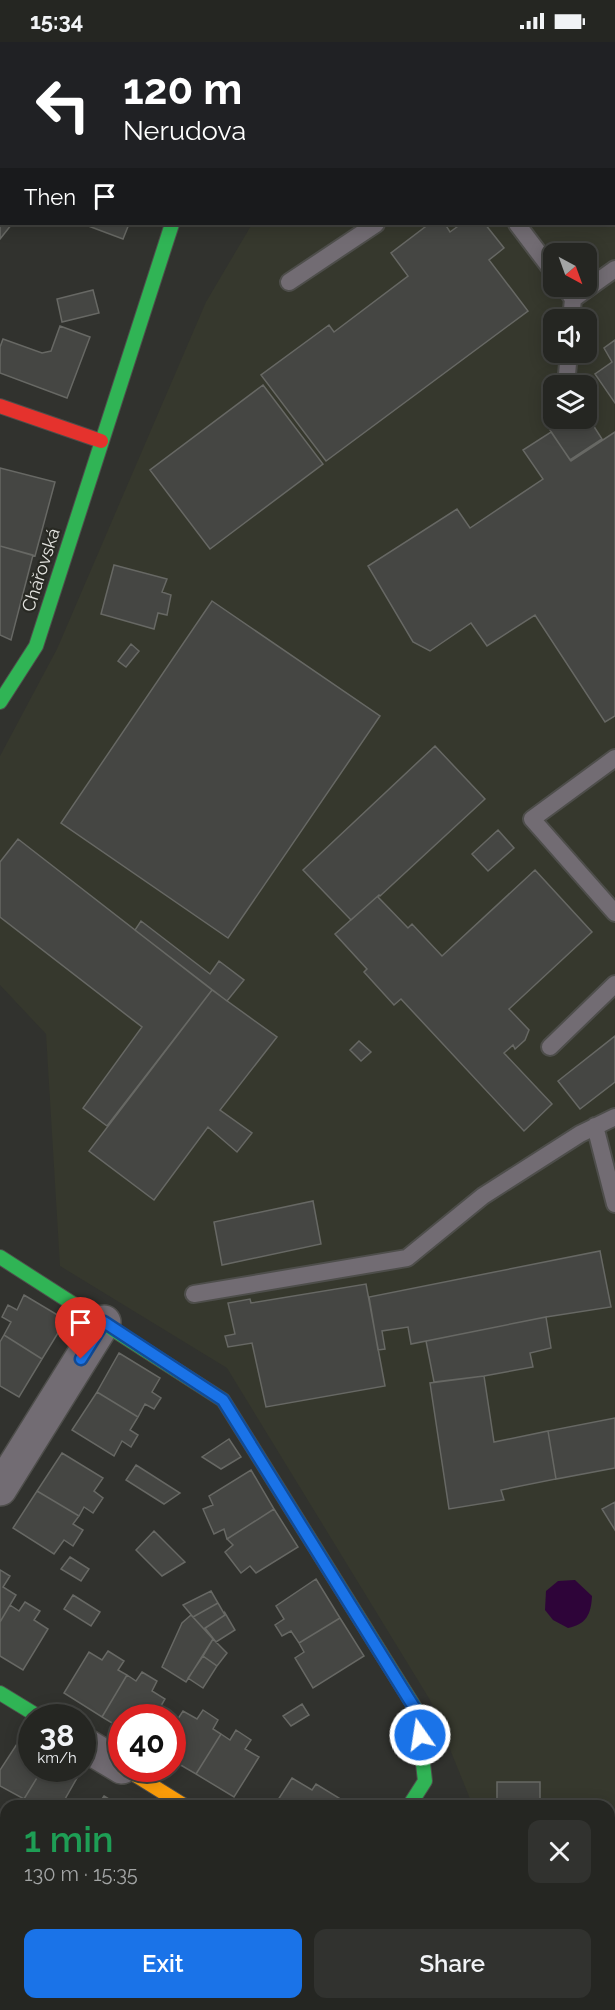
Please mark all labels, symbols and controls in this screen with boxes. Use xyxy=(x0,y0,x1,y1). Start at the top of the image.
text: 15:34 xyxy=(30,8,83,34)
text: 120 m xyxy=(123,65,242,114)
icon: left xyxy=(24,66,102,144)
text: Nerudova xyxy=(123,115,246,146)
icon: arrive xyxy=(88,180,121,213)
text: Then xyxy=(24,184,76,210)
north arrow xyxy=(543,243,597,297)
map controls xyxy=(543,243,597,429)
button: sound xyxy=(543,309,597,363)
button: layers xyxy=(543,375,597,429)
street label: Chářovská xyxy=(17,525,64,614)
pin xyxy=(55,1297,106,1359)
icon: arrive xyxy=(64,1306,97,1339)
position arrow xyxy=(388,1703,452,1767)
speed limit sign: 40 xyxy=(108,1704,186,1782)
text: 38 xyxy=(40,1718,74,1753)
text: km/h xyxy=(37,1749,77,1767)
text: 1 min xyxy=(24,1818,113,1860)
button: close xyxy=(528,1820,591,1883)
text: 130 m · 15:35 xyxy=(24,1862,138,1886)
button: Exit xyxy=(24,1929,302,1998)
button: Share xyxy=(314,1929,591,1998)

